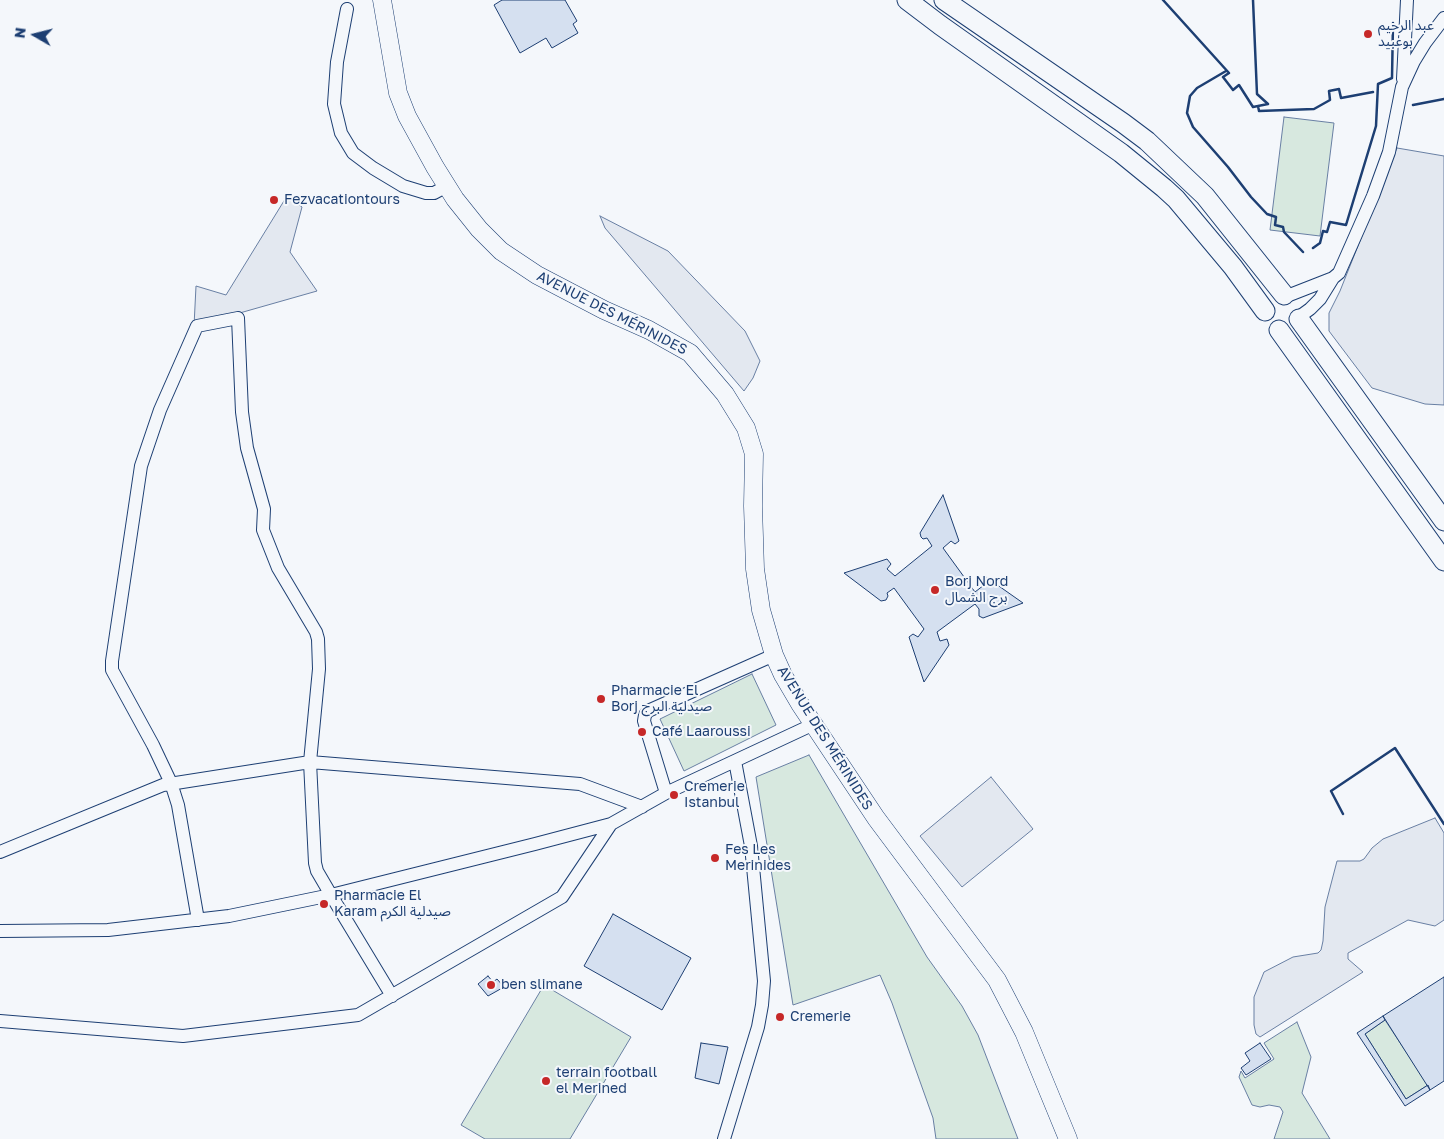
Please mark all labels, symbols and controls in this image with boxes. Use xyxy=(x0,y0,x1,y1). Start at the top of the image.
north arrow xyxy=(10,10,60,60)
place label: عبد الرحيم بوعبيد xyxy=(1378,18,1434,50)
text: N xyxy=(10,26,29,39)
marker: عبد الرحيم بوعبيد xyxy=(1362,28,1374,40)
place label: Fezvacationtours xyxy=(284,192,400,208)
marker: Fezvacationtours xyxy=(268,194,280,206)
street label: AVENUE DES MÉRINIDES xyxy=(534,268,690,358)
place label: Borj Nord برج الشمال xyxy=(945,574,1008,606)
marker: Borj Nord برج الشمال xyxy=(929,584,941,596)
street label: AVENUE DES MÉRINIDES xyxy=(774,663,876,813)
place label: Pharmacie El Borj صيدلية البرج xyxy=(611,683,712,716)
marker: Pharmacie El Borj صيدلية البرج xyxy=(595,693,607,705)
place label: Café Laaroussi xyxy=(652,724,751,740)
marker: Café Laaroussi xyxy=(636,726,648,738)
place label: Cremerie Istanbul xyxy=(684,779,745,812)
marker: Cremerie Istanbul xyxy=(668,789,680,801)
place label: Fes Les Merinides xyxy=(725,842,791,874)
marker: Fes Les Merinides xyxy=(709,852,721,864)
place label: Pharmacie El Karam صيدلية الكرم xyxy=(334,888,451,920)
marker: Pharmacie El Karam صيدلية الكرم xyxy=(318,898,330,910)
place label: ben slimane xyxy=(501,977,583,993)
marker: ben slimane xyxy=(485,979,497,991)
place label: Cremerie xyxy=(790,1009,851,1025)
marker: Cremerie xyxy=(774,1011,786,1023)
place label: terrain football el Merined xyxy=(556,1065,657,1098)
marker: terrain football el Merined xyxy=(540,1075,552,1087)

